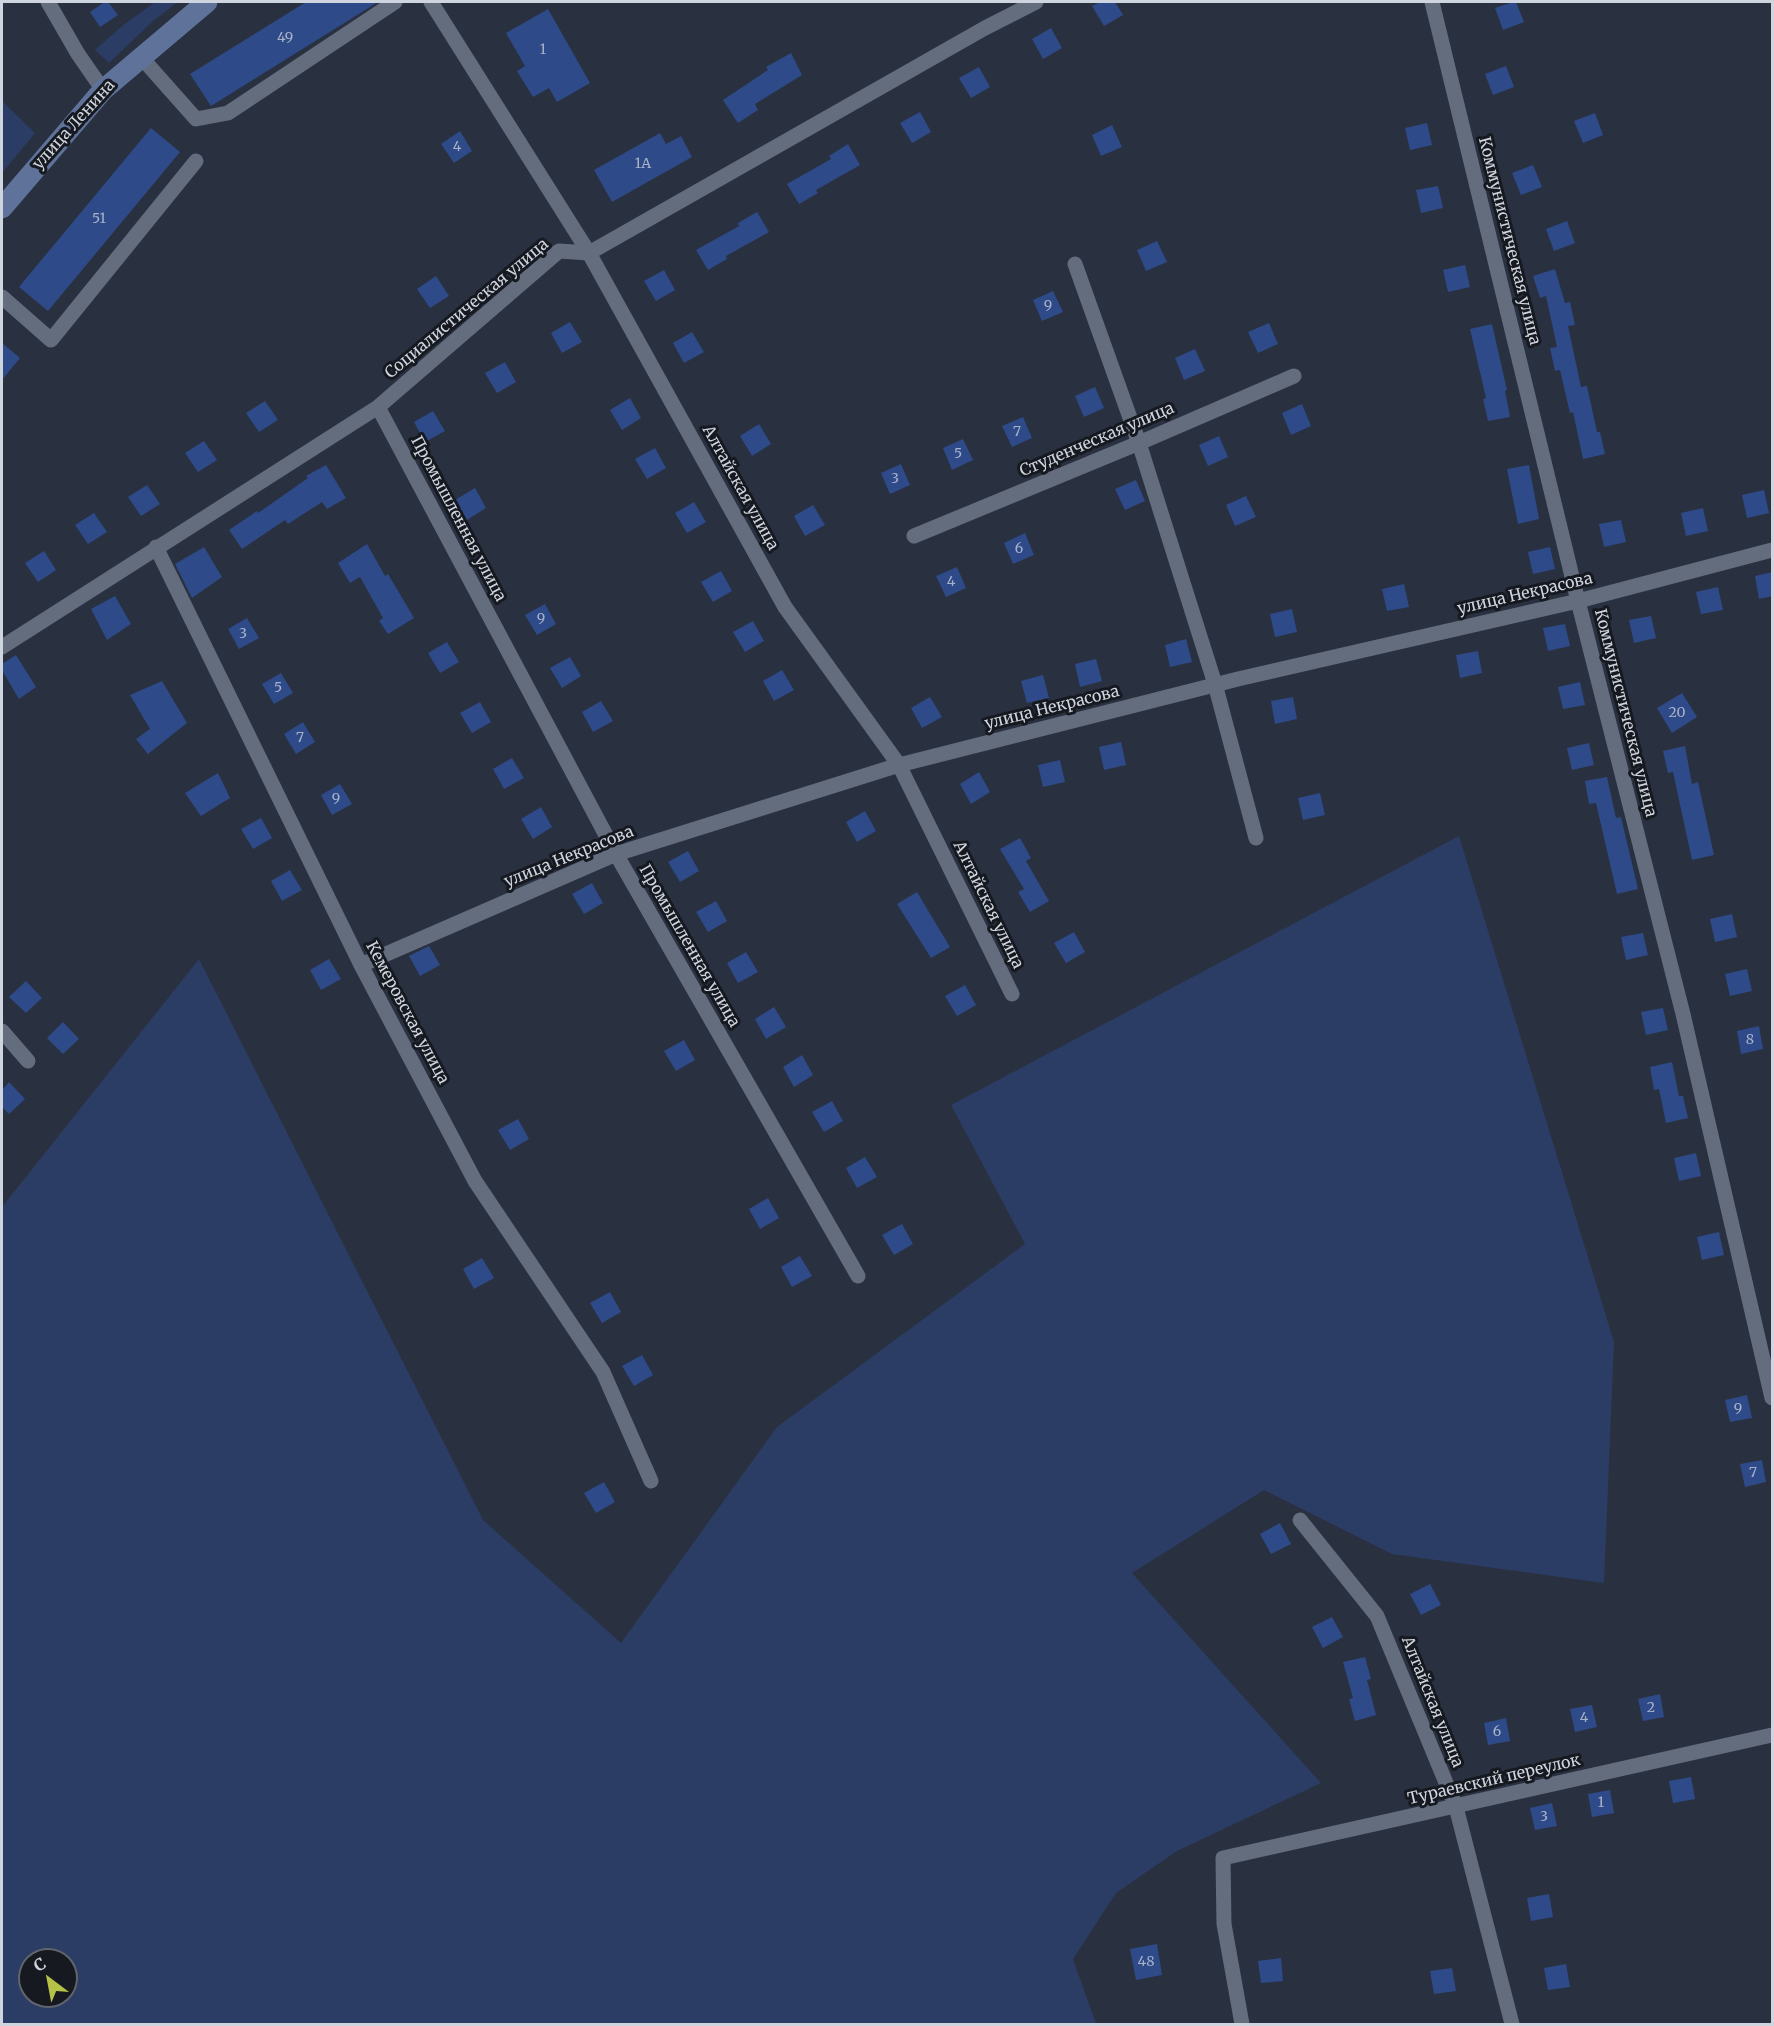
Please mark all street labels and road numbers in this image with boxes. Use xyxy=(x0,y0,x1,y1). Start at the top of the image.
street label: улица Ленина xyxy=(29,76,119,174)
street label: Коммунистическая улица xyxy=(1474,135,1544,347)
street label: Социалистическая улица xyxy=(381,235,553,383)
street label: Студенческая улица xyxy=(1017,399,1177,481)
street label: Алтайская улица xyxy=(698,422,782,554)
street label: Промышленная улица xyxy=(406,433,510,605)
street label: улица Некрасова xyxy=(1456,569,1594,619)
street label: Коммунистическая улица xyxy=(1590,607,1660,819)
street label: улица Некрасова xyxy=(983,682,1121,734)
street label: улица Некрасова xyxy=(501,822,637,892)
street label: Алтайская улица xyxy=(949,838,1027,972)
street label: Промышленная улица xyxy=(635,861,743,1031)
street label: Кемеровская улица xyxy=(361,938,453,1088)
street label: Алтайская улица xyxy=(1397,1634,1467,1770)
street label: Тураевский переулок xyxy=(1406,1751,1582,1809)

